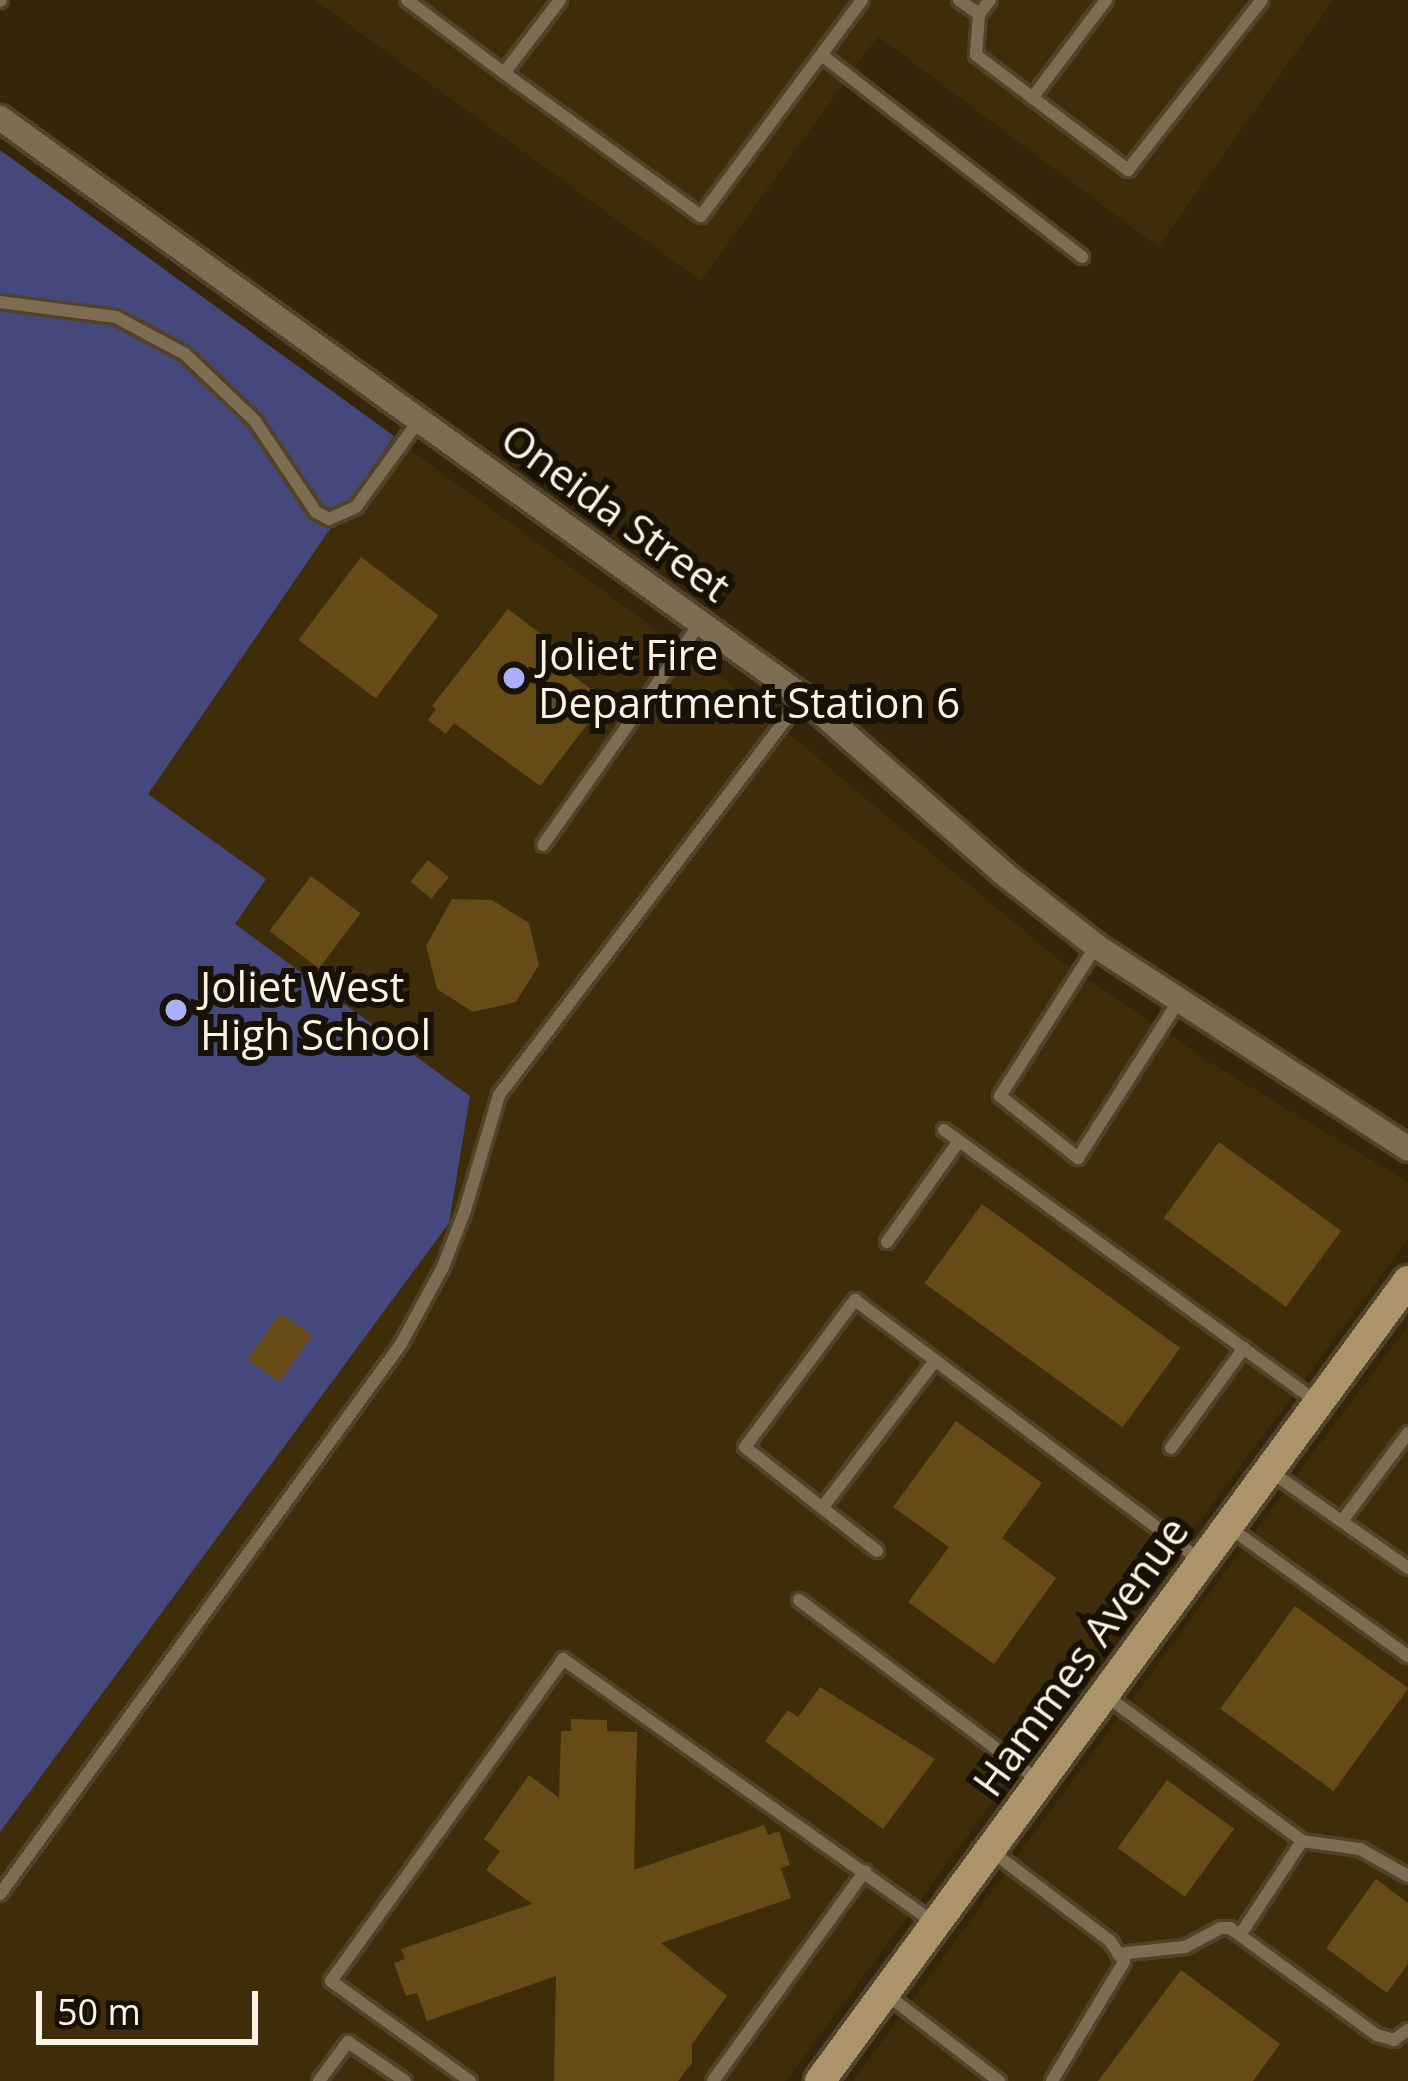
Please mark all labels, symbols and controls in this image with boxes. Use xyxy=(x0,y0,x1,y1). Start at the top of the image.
street label: Oneida Street xyxy=(492,412,740,612)
place label: Joliet Fire Department Station 6 xyxy=(538,629,960,728)
marker: Joliet Fire Department Station 6 xyxy=(501,665,527,691)
place label: Joliet West High School xyxy=(200,961,431,1060)
marker: Joliet West High School xyxy=(163,997,189,1023)
street label: Hammes Avenue xyxy=(962,1507,1198,1805)
scale bar xyxy=(42,1967,264,2041)
text: 50 m xyxy=(57,1987,141,2036)

